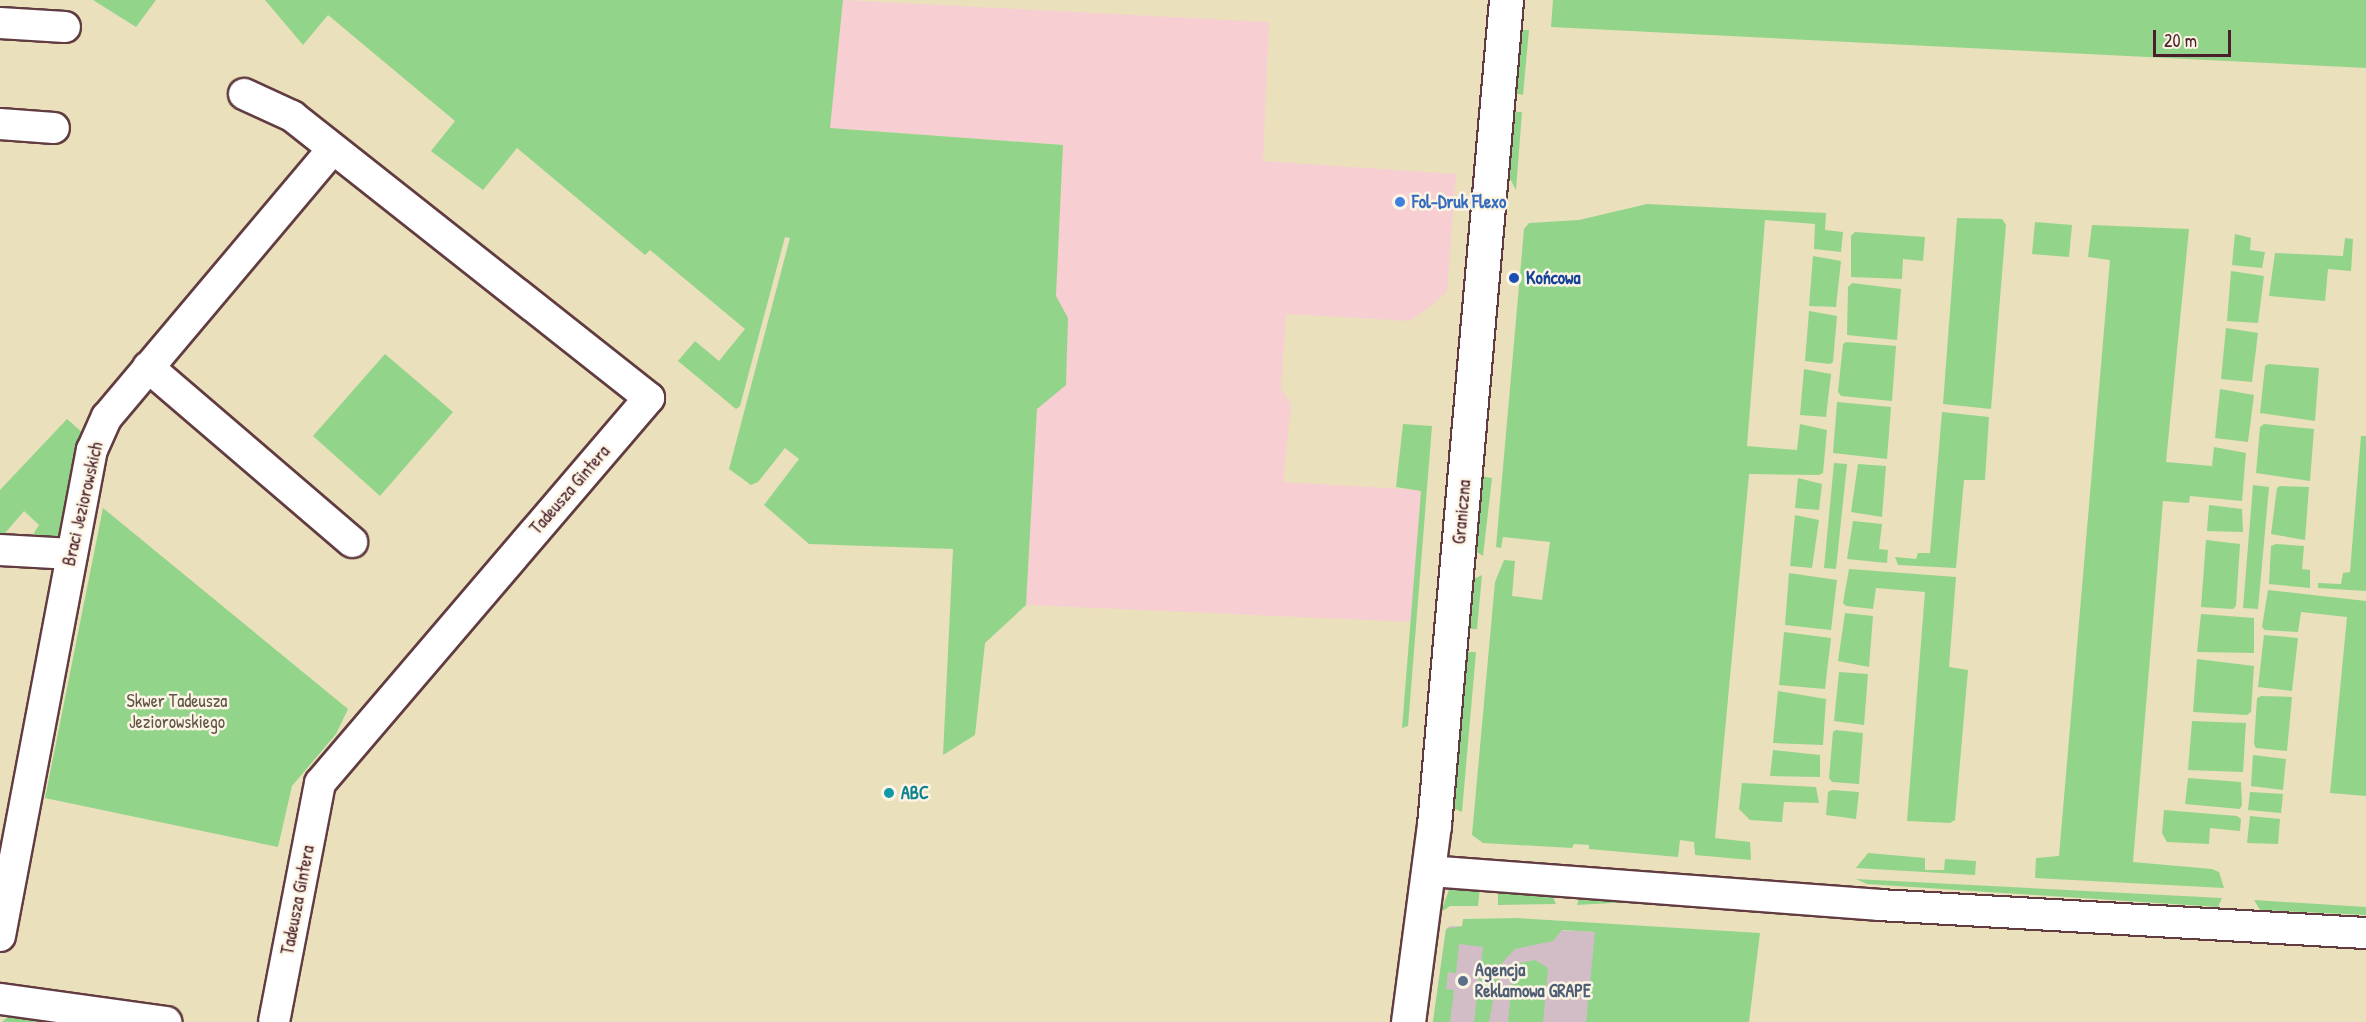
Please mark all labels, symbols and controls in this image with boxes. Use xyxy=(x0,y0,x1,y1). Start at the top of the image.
scale bar xyxy=(2156,18,2234,56)
text: 20 m xyxy=(2164,28,2197,53)
place label: Fol-Druk Flexo xyxy=(1412,191,1506,213)
marker: Fol-Druk Flexo xyxy=(1393,195,1407,209)
place label: Końcowa xyxy=(1526,267,1580,289)
marker: Końcowa xyxy=(1507,271,1521,285)
street label: Braci Jeziorowskich xyxy=(58,440,108,568)
street label: Tadeusza Gintera xyxy=(525,441,615,539)
street label: Graniczna xyxy=(1448,479,1476,545)
park label: Skwer Tadeusza Jeziorowskiego xyxy=(127,691,227,734)
place label: ABC xyxy=(901,782,929,804)
marker: ABC xyxy=(882,786,896,800)
street label: Tadeusza Gintera xyxy=(277,844,319,956)
place label: Agencja Reklamowa GRAPE xyxy=(1475,960,1591,1002)
marker: Agencja Reklamowa GRAPE xyxy=(1456,974,1470,988)

